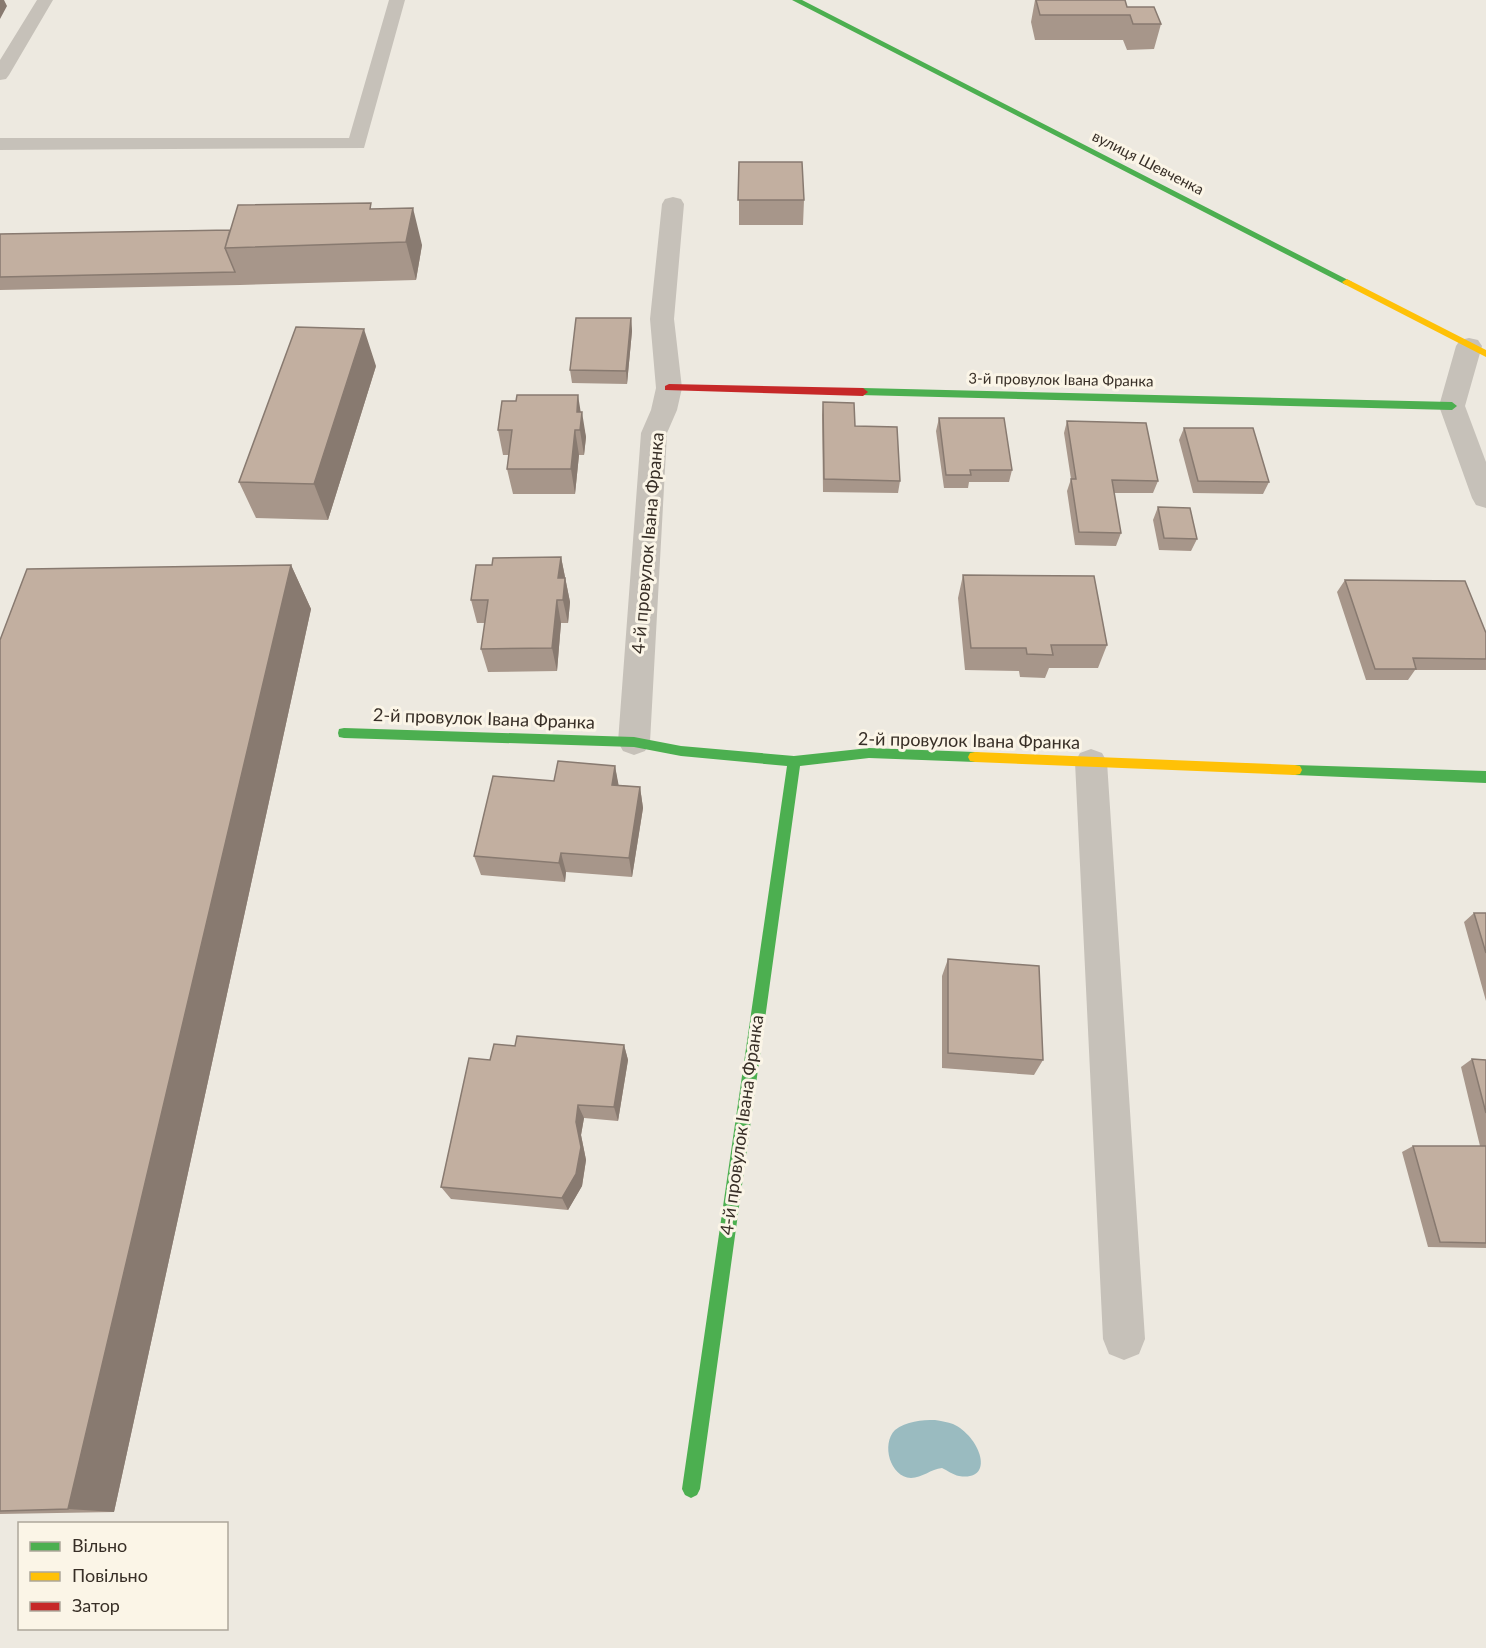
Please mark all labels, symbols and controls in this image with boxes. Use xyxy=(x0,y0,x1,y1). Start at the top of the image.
street label: вулиця Шевченка xyxy=(1090,126,1207,198)
street label: 3-й провулок Івана Франка xyxy=(968,368,1154,390)
street label: 4-й провулок Івана Франка xyxy=(626,431,668,655)
street label: 2-й провулок Івана Франка xyxy=(373,703,595,733)
street label: 2-й провулок Івана Франка xyxy=(858,727,1080,753)
street label: 4-й провулок Івана Франка xyxy=(715,1013,767,1236)
legend xyxy=(18,1522,228,1630)
text: Вільно xyxy=(72,1534,127,1556)
text: Повільно xyxy=(72,1564,148,1586)
text: Затор xyxy=(72,1594,120,1616)

